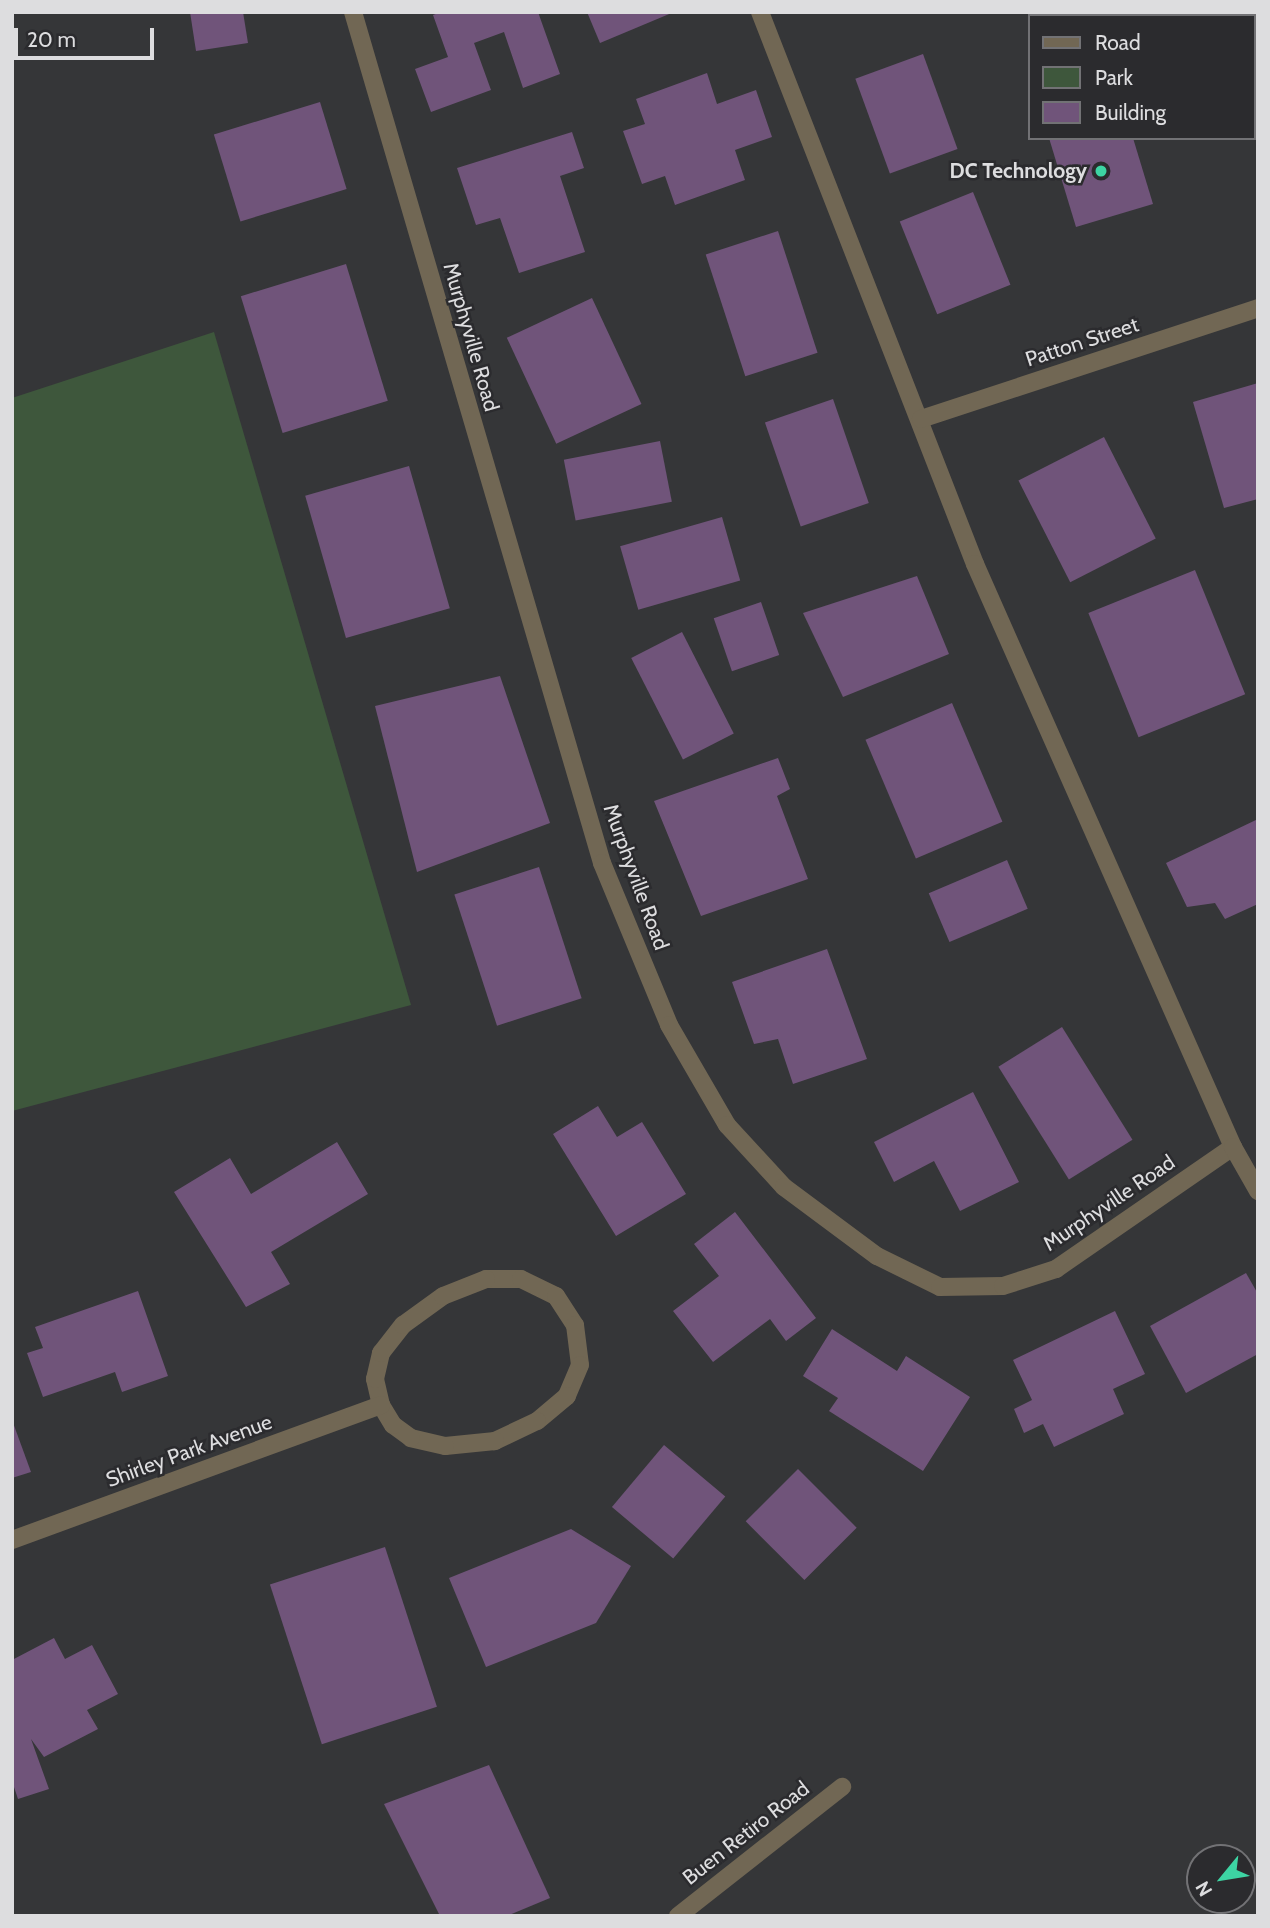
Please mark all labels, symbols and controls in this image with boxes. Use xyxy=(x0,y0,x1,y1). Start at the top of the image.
scale bar xyxy=(18,14,158,58)
legend xyxy=(1028,14,1256,140)
text: 20 m xyxy=(27,27,76,52)
text: Road xyxy=(1095,30,1141,55)
text: Park xyxy=(1095,65,1133,90)
text: Building xyxy=(1095,100,1166,125)
place label: DC Technology xyxy=(950,158,1087,184)
marker: DC Technology xyxy=(1093,163,1109,179)
street label: Murphyville Road xyxy=(438,260,504,414)
street label: Patton Street xyxy=(1022,312,1142,372)
street label: Murphyville Road xyxy=(598,801,674,953)
street label: Murphyville Road xyxy=(1038,1150,1180,1256)
street label: Shirley Park Avenue xyxy=(103,1409,275,1493)
street label: Buen Retiro Road xyxy=(678,1776,814,1890)
north arrow xyxy=(1186,1844,1256,1914)
text: N xyxy=(1191,1877,1217,1900)

